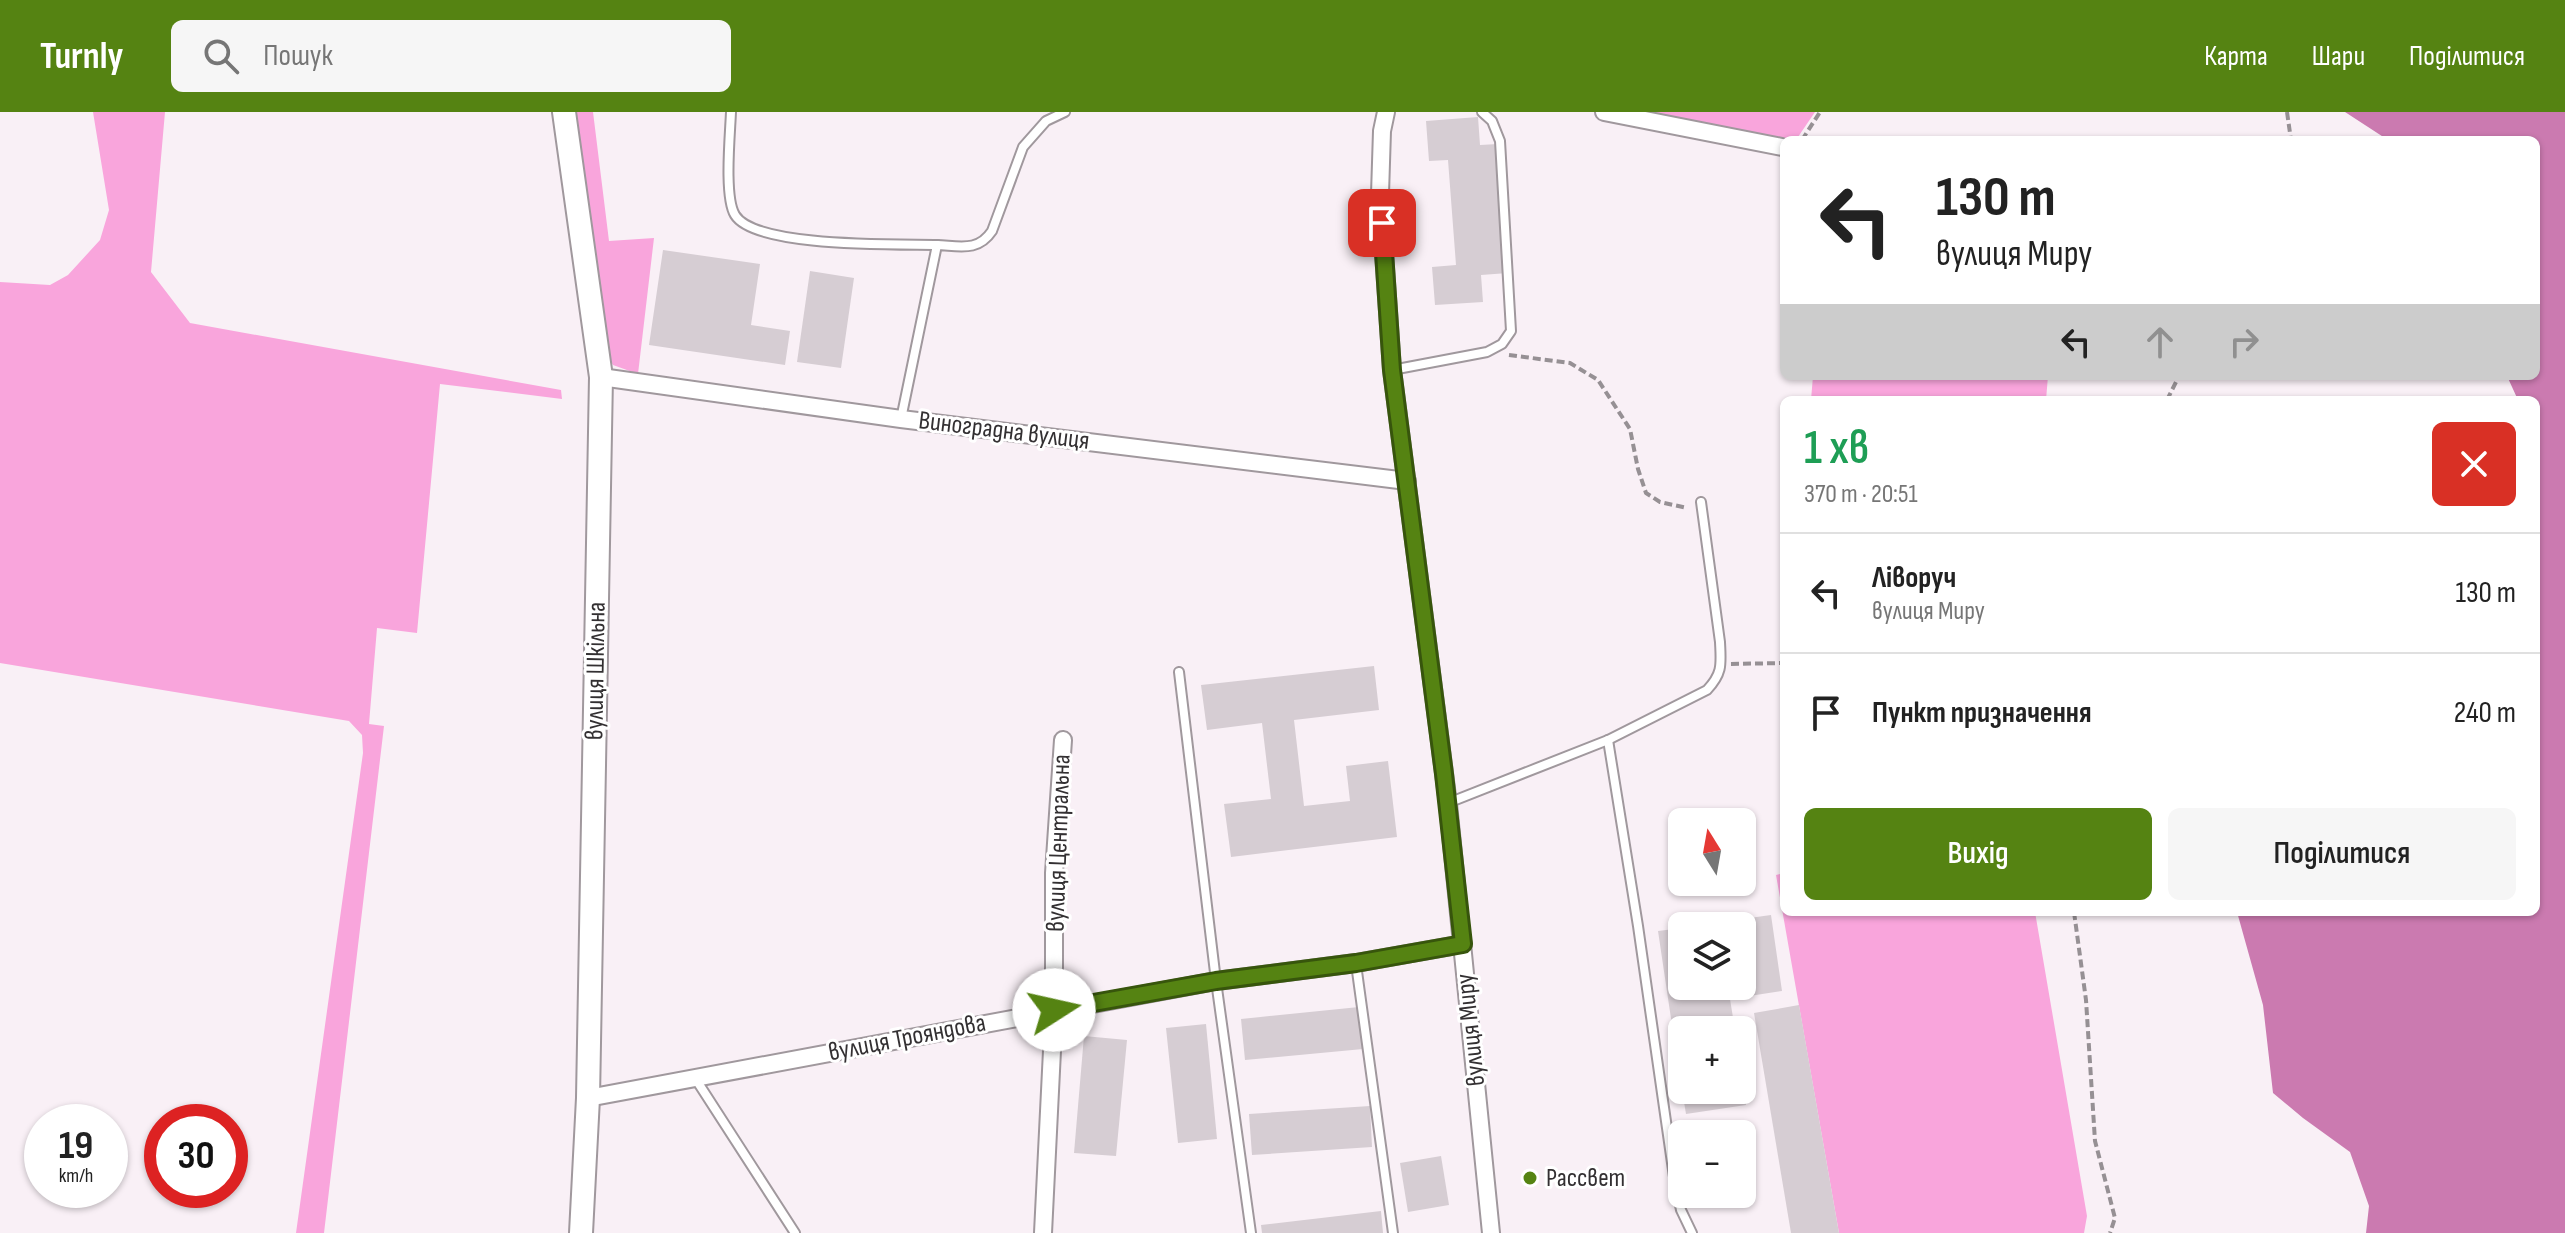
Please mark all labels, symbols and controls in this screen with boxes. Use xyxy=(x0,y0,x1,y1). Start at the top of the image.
search box xyxy=(171,20,731,92)
text: Turnly xyxy=(40,34,123,79)
icon: search xyxy=(199,34,243,78)
text: Пошук xyxy=(263,38,333,74)
text: Карта xyxy=(2204,40,2268,73)
text: Шари xyxy=(2312,40,2365,73)
text: Поділитися xyxy=(2409,40,2525,73)
text: 130 m xyxy=(1936,165,2056,232)
icon: left xyxy=(1804,168,1908,272)
pin xyxy=(1348,189,1416,257)
icon: arrive xyxy=(1360,201,1404,245)
text: вулиця Миру xyxy=(1936,233,2092,276)
icon: left xyxy=(2054,320,2098,364)
icon: ahead xyxy=(2138,320,2182,364)
icon: right xyxy=(2222,320,2266,364)
street label: Виноградна вулиця xyxy=(917,405,1091,457)
text: 1 хв xyxy=(1804,420,1869,477)
button: close xyxy=(2432,422,2516,506)
text: 370 m · 20:51 xyxy=(1804,479,1918,510)
text: Ліворуч xyxy=(1872,560,1956,596)
icon: left xyxy=(1804,571,1848,615)
text: 130 m xyxy=(2456,575,2516,611)
text: вулиця Миру xyxy=(1872,596,1985,627)
street label: вулиця Шкільна xyxy=(579,602,613,740)
icon: arrive xyxy=(1804,691,1848,735)
text: Пункт призначення xyxy=(1872,695,2092,731)
text: 240 m xyxy=(2454,695,2516,731)
street label: вулиця Центральна xyxy=(1040,754,1078,932)
north arrow xyxy=(1668,808,1756,896)
map controls xyxy=(1668,808,1756,1208)
button: Вихід xyxy=(1804,808,2152,900)
button: Поділитися xyxy=(2168,808,2516,900)
button: layers xyxy=(1668,912,1756,1000)
position arrow xyxy=(1012,968,1096,1052)
street label: вулиця Миру xyxy=(1450,972,1492,1088)
street label: вулиця Трояндова xyxy=(826,1008,988,1068)
button: + xyxy=(1668,1016,1756,1104)
speed limit sign: 30 xyxy=(144,1104,248,1208)
button: − xyxy=(1668,1120,1756,1208)
text: 19 xyxy=(59,1122,93,1170)
place label: Рассвет xyxy=(1546,1163,1625,1194)
text: km/h xyxy=(59,1164,93,1188)
marker: Рассвет xyxy=(1521,1169,1539,1187)

